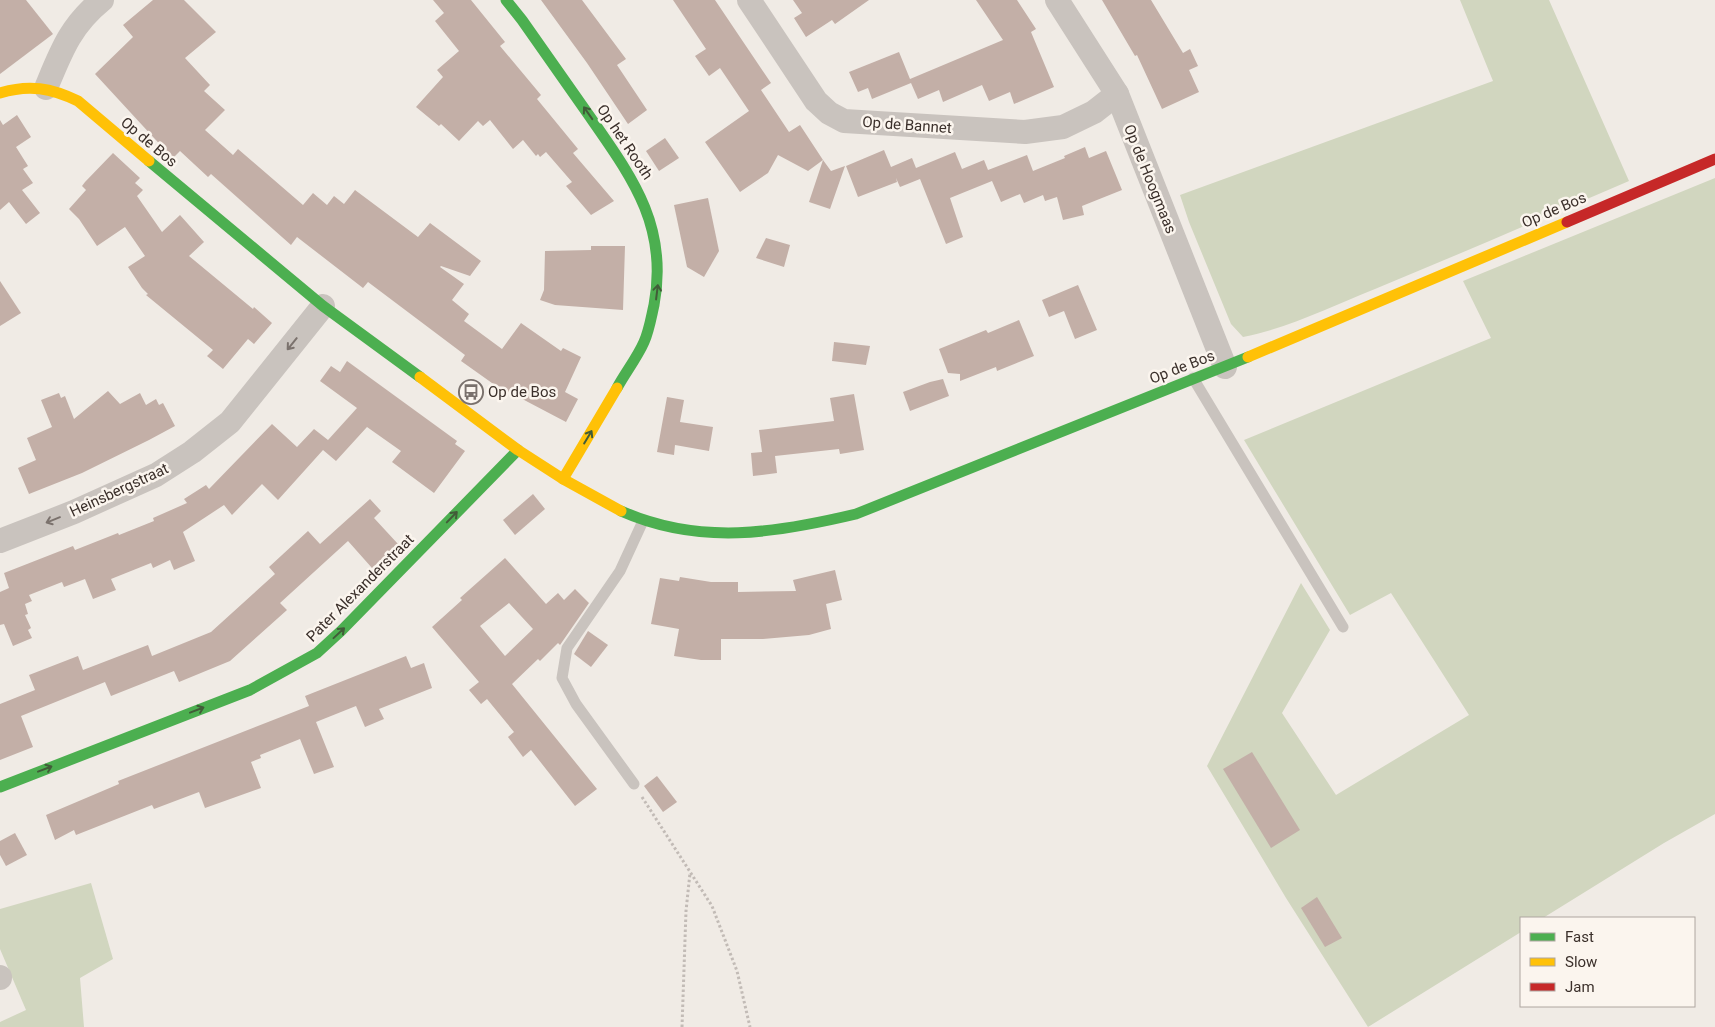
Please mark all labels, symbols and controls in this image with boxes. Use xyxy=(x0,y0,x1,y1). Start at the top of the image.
street label: Op het Rooth xyxy=(593,101,657,183)
one-way arrow xyxy=(583,106,593,120)
street label: Op de Bos xyxy=(117,113,181,171)
street label: Op de Bannet xyxy=(862,113,952,137)
street label: Op de Hoogmaas xyxy=(1120,122,1180,236)
street label: Op de Bos xyxy=(1519,188,1589,232)
one-way arrow xyxy=(652,284,662,300)
one-way arrow xyxy=(287,337,298,350)
street label: Op de Bos xyxy=(1147,346,1217,388)
bus stop icon: Op de Bos xyxy=(458,379,484,405)
place label: Op de Bos xyxy=(488,383,556,401)
one-way arrow xyxy=(583,431,593,445)
street label: Heinsbergstraat xyxy=(67,459,171,521)
one-way arrow xyxy=(446,511,458,523)
one-way arrow xyxy=(46,516,61,525)
street label: Pater Alexanderstraat xyxy=(302,530,418,646)
one-way arrow xyxy=(332,627,345,639)
one-way arrow xyxy=(189,705,204,714)
one-way arrow xyxy=(37,764,53,773)
legend xyxy=(1520,917,1695,1007)
text: Fast xyxy=(1565,928,1594,946)
text: Slow xyxy=(1565,953,1597,971)
text: Jam xyxy=(1565,978,1595,996)

